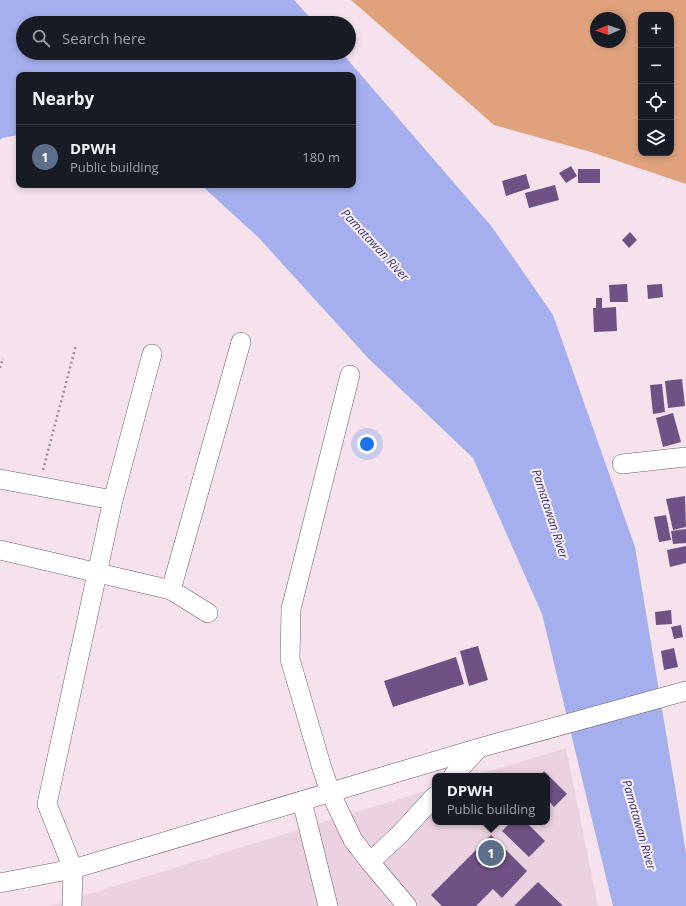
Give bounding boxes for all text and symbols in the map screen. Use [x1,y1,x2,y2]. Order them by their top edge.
north arrow [590,12,626,48]
map controls [638,12,674,156]
button: + [638,12,674,48]
search box [16,16,356,60]
icon: search [30,27,52,49]
text: Search here [62,28,146,48]
button: − [638,48,674,84]
button: locate [638,84,674,120]
text: Nearby [32,87,94,110]
button: layers [638,120,674,156]
text: DPWH [70,138,117,158]
text: 1 [41,148,49,166]
text: 180 m [302,148,340,166]
text: Public building [70,158,159,176]
water label: Pamatawan River [337,205,414,285]
your location [357,434,377,454]
water label: Pamatawan River [528,467,573,562]
popup [432,773,550,825]
water label: Pamatawan River [618,778,661,873]
text: DPWH [447,780,493,800]
text: Public building [447,800,535,818]
pin: 1 [478,838,504,868]

